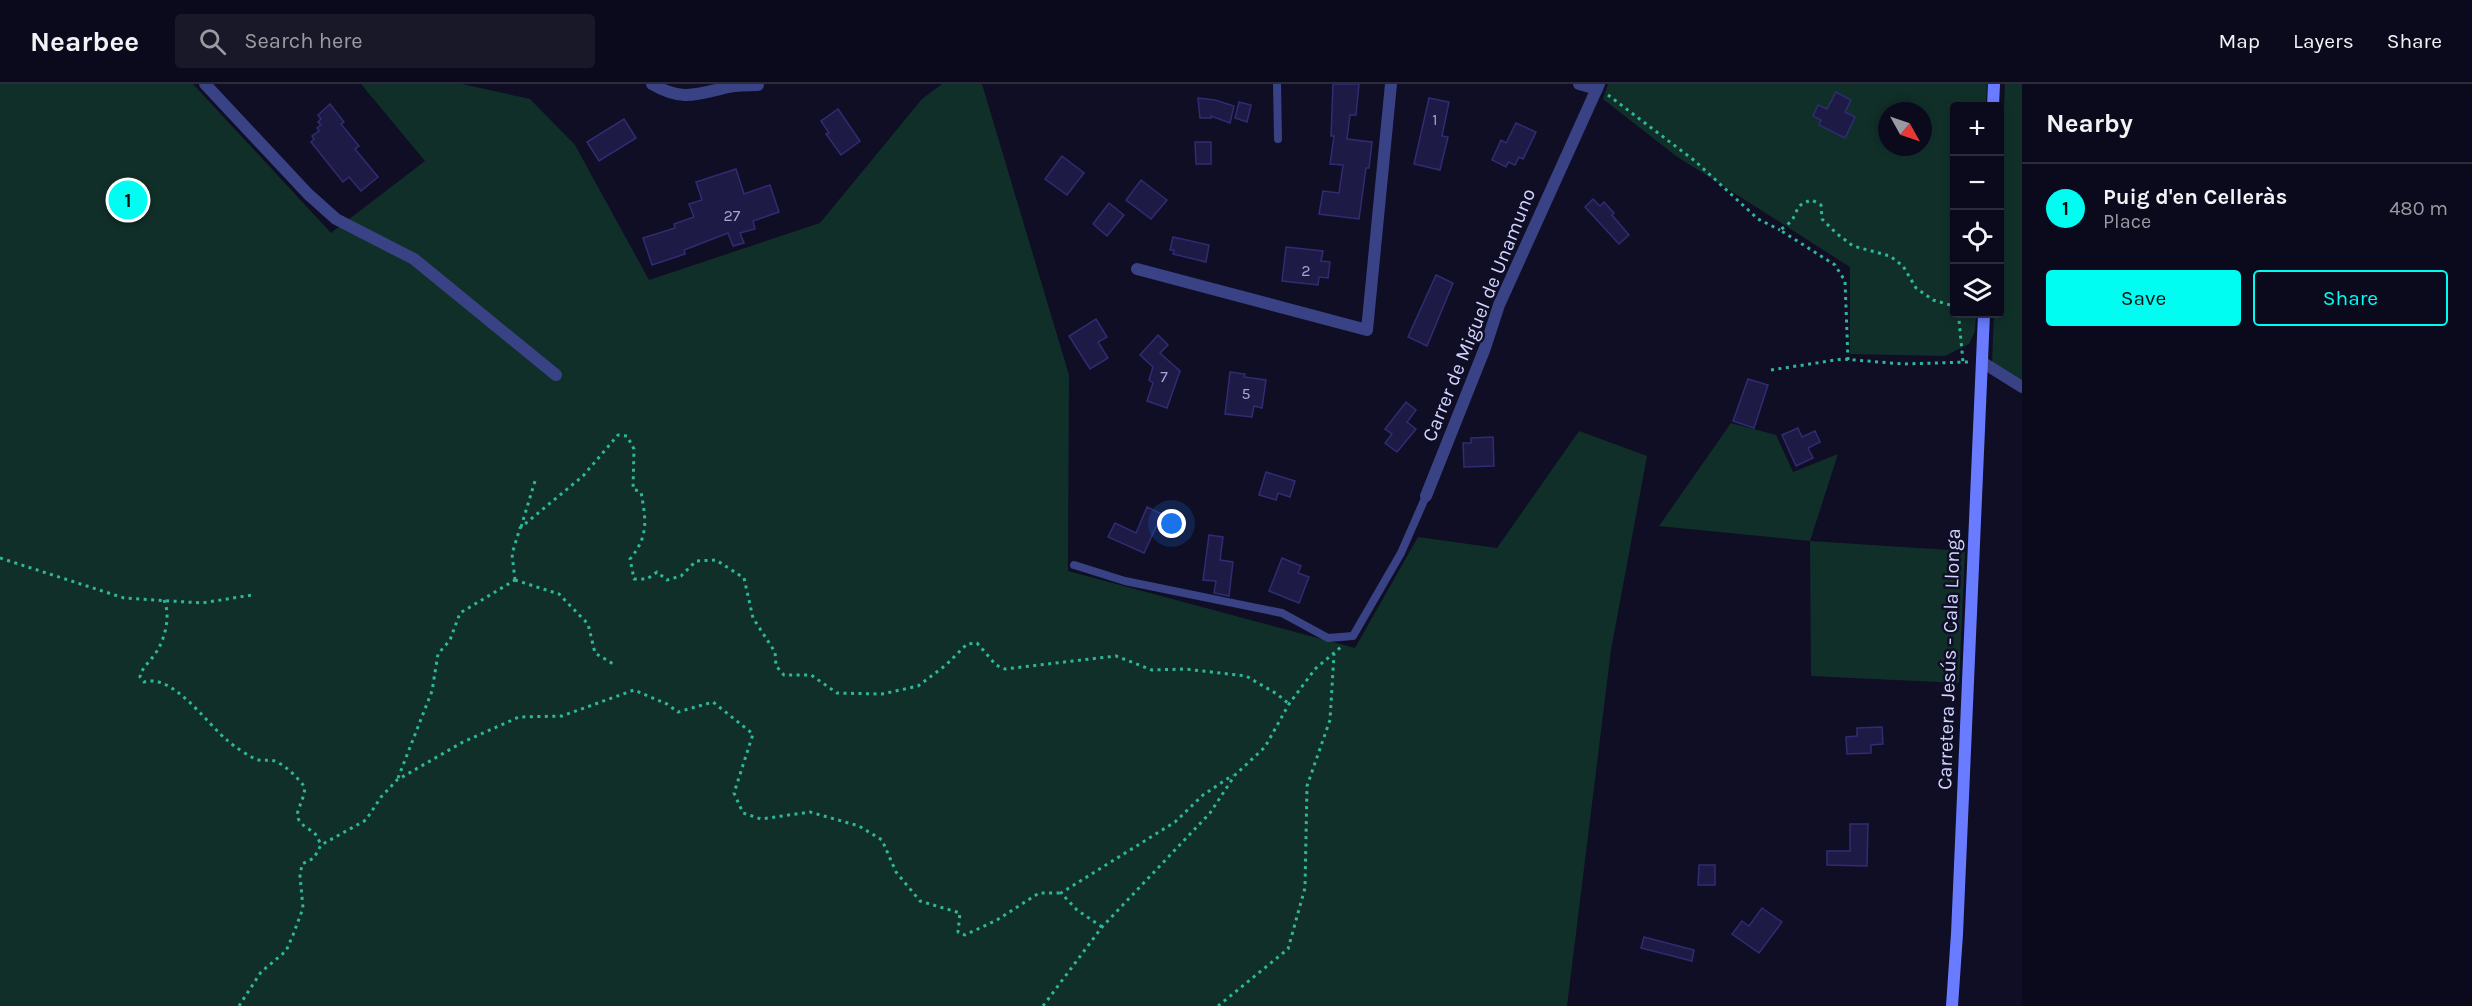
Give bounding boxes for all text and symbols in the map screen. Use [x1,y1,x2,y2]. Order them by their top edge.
search box [175,14,595,68]
text: Nearbee [30,25,139,58]
icon: search [196,25,229,58]
text: Search here [244,28,363,54]
text: Map [2218,29,2260,53]
text: Layers [2293,29,2354,53]
text: Share [2387,29,2442,53]
north arrow [1878,102,1932,156]
map controls [1950,102,2004,318]
button: + [1950,102,2004,156]
text: Nearby [2046,108,2133,139]
house number: 1 [1432,110,1438,129]
button: − [1950,156,2004,210]
pin: 1 [108,178,148,222]
text: Puig d'en Celleràs [2103,184,2287,210]
street label: Carrer de Miguel de Unamuno [1418,185,1540,445]
text: 1 [2062,197,2069,220]
text: 480 m [2389,197,2448,220]
house number: 27 [724,206,741,225]
button: locate [1950,210,2004,264]
text: Place [2103,210,2151,233]
house number: 2 [1301,261,1311,280]
button: layers [1950,264,2004,318]
button: Save [2046,270,2241,326]
button: Share [2253,270,2448,326]
house number: 7 [1160,367,1168,386]
house number: 5 [1241,384,1251,403]
your location [1157,509,1186,538]
street label: Carretera Jesús - Cala Llonga [1933,528,1965,790]

